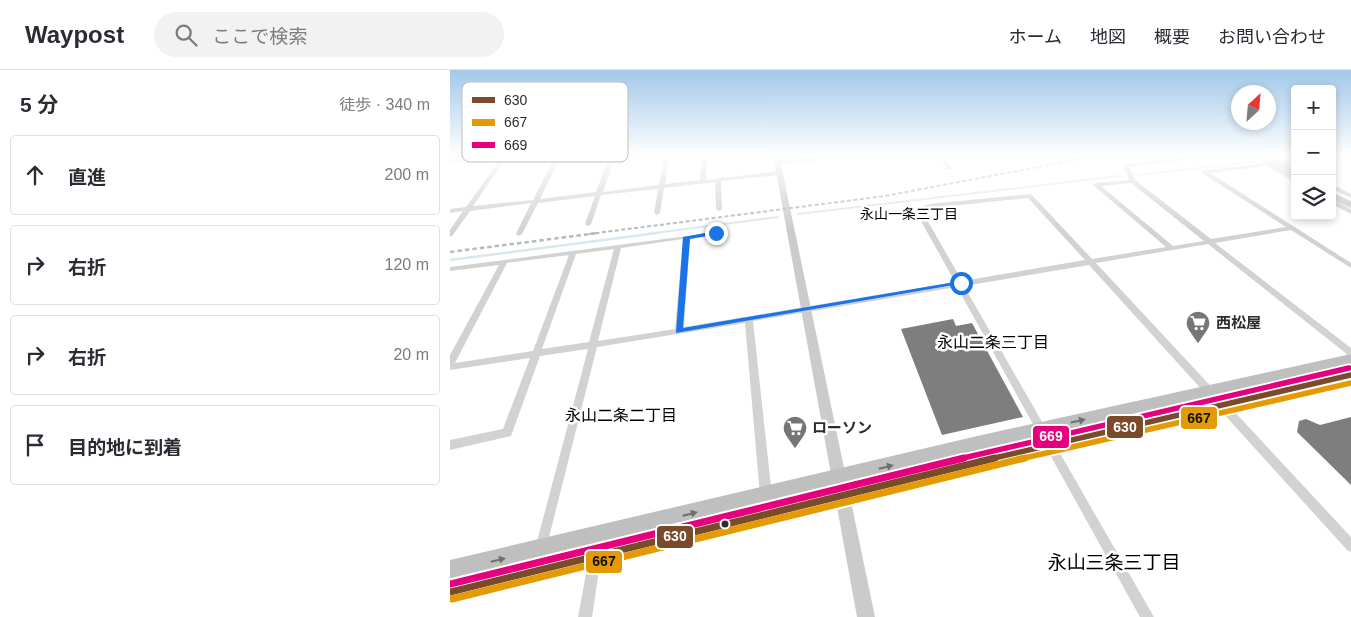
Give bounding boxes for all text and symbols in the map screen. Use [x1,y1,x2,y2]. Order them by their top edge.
search box [154,12,504,57]
text: Waypost [25,21,124,48]
icon: search [172,21,200,49]
text: ここで検索 [212,26,307,47]
text: ホーム [1009,27,1062,47]
text: 地図 [1090,27,1126,47]
text: 概要 [1154,27,1190,47]
text: お問い合わせ [1218,27,1326,47]
legend [462,82,628,162]
north arrow [1231,85,1276,130]
map controls [1291,85,1336,220]
button: + [1291,85,1336,130]
text: 630 [504,92,528,108]
text: 5 分 [20,93,59,116]
text: 徒歩 · 340 m [339,96,430,113]
text: 667 [504,114,528,130]
button: − [1291,130,1336,175]
text: 669 [504,137,528,153]
icon: ahead [21,161,49,189]
text: 200 m [385,166,429,183]
text: 直進 [68,167,106,188]
button: layers [1291,175,1336,220]
district label: 永山一条三丁目 [860,206,958,222]
route end [705,222,728,245]
icon: right [21,251,49,279]
text: 120 m [385,256,429,273]
text: 右折 [68,257,106,278]
route start [950,272,973,295]
supermarket icon: 西松屋 [1185,310,1211,344]
place label: 西松屋 [1216,314,1261,331]
district label: 永山二条三丁目 [937,334,1049,351]
icon: right [21,341,49,369]
text: 20 m [393,346,429,363]
text: 右折 [68,347,106,368]
line badge: 667 [1180,406,1218,430]
district label: 永山二条二丁目 [565,407,677,424]
text: 667 [1187,410,1211,426]
supermarket icon: ローソン [782,415,808,449]
line badge: 630 [1106,415,1144,439]
one-way arrow [1071,417,1087,425]
place label: ローソン [812,419,872,436]
text: 630 [1113,419,1137,435]
line badge: 669 [1032,425,1070,449]
text: 669 [1039,428,1063,444]
icon: arrive [21,431,49,459]
text: 目的地に到着 [68,437,182,458]
one-way arrow [879,463,894,471]
one-way arrow [682,510,697,518]
unlabelled marker [720,519,730,529]
line badge: 630 [656,525,694,549]
text: 630 [663,528,687,544]
line badge: 667 [585,550,623,574]
district label: 永山三条三丁目 [1047,552,1181,573]
text: 667 [592,553,616,569]
one-way arrow [490,556,505,564]

